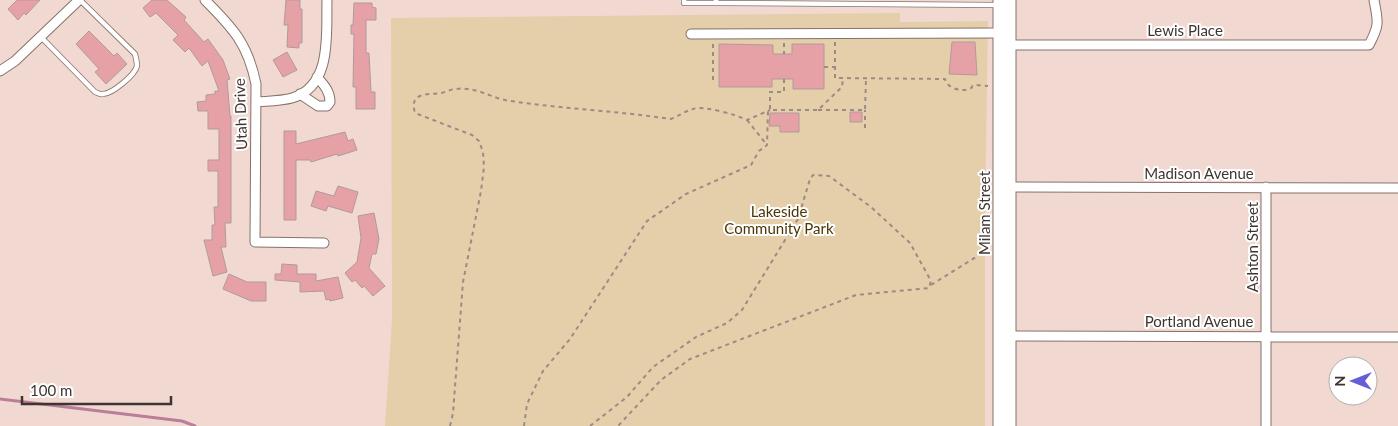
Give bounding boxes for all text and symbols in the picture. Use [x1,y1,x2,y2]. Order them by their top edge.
street label: Lewis Place [1147,21,1223,39]
street label: Utah Drive [230,78,250,150]
street label: Madison Avenue [1144,164,1254,182]
street label: Milam Street [975,170,993,255]
street label: Ashton Street [1243,201,1261,292]
park label: Lakeside Community Park [724,202,834,237]
street label: Portland Avenue [1145,312,1253,330]
north arrow [1328,356,1378,406]
scale bar [22,374,171,406]
text: N [1331,376,1348,386]
text: 100 m [30,381,72,399]

